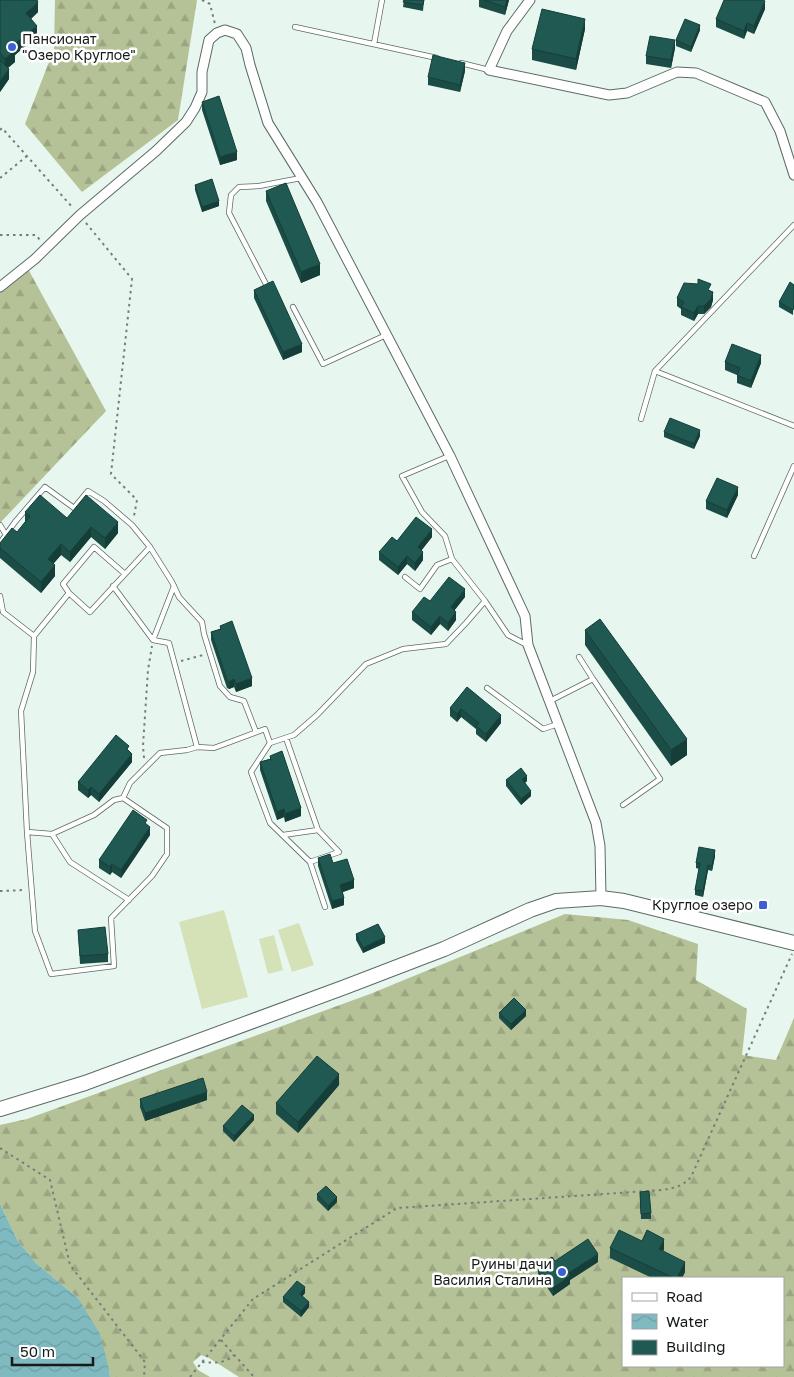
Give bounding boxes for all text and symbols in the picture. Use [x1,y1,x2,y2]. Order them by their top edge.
place label: Пансионат "Озеро Круглое" [22,30,136,63]
marker: Пансионат "Озеро Круглое" [6,41,18,53]
place label: Круглое озеро [652,896,753,913]
marker: Круглое озеро [757,899,769,911]
place label: Руины дачи Василия Сталина [433,1255,552,1288]
marker: Руины дачи Василия Сталина [556,1266,568,1278]
legend [622,1277,784,1367]
text: Road [666,1287,703,1305]
text: Water [666,1312,709,1330]
scale bar [12,1334,94,1366]
text: Building [666,1337,726,1355]
text: 50 m [20,1342,55,1360]

